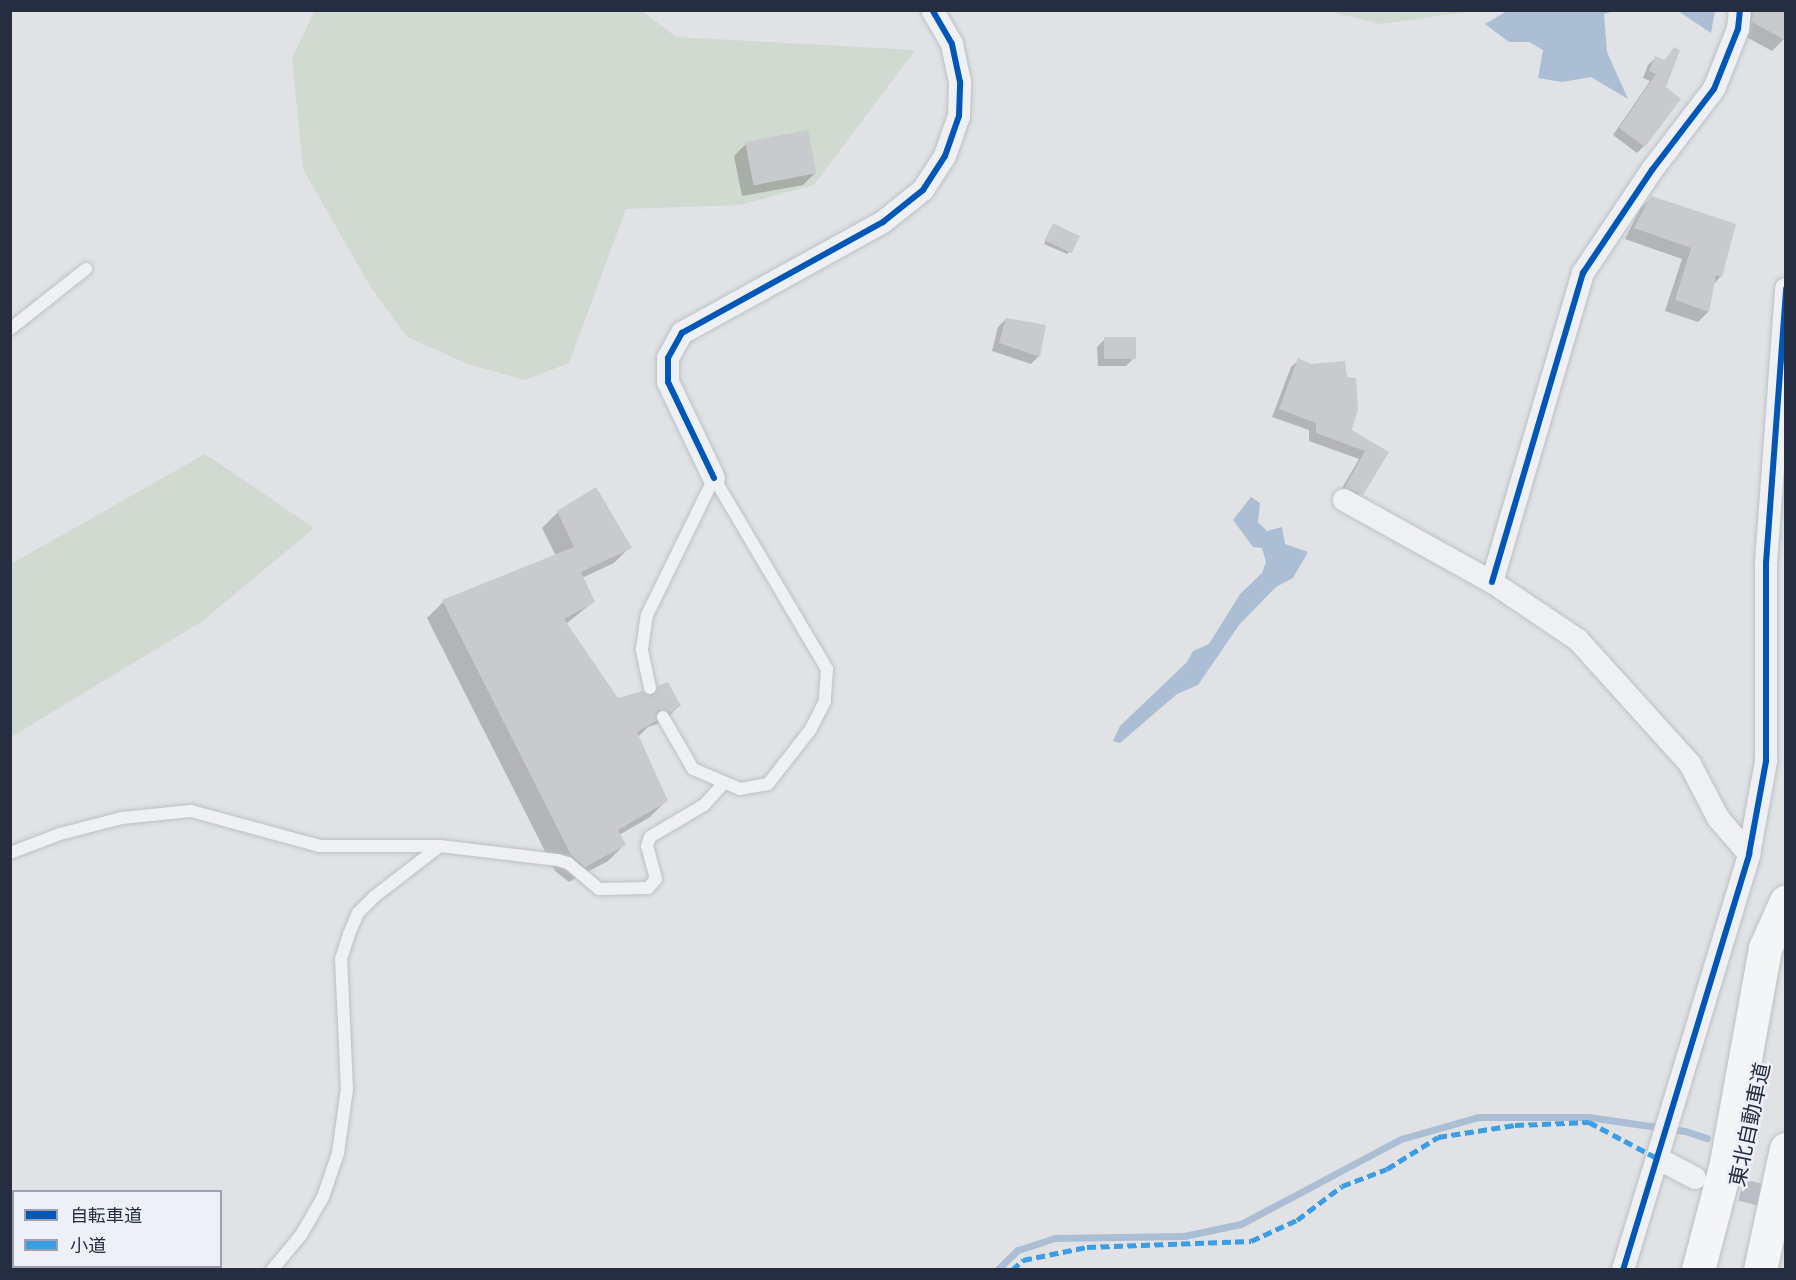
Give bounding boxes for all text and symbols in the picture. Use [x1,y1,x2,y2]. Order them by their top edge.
street label: 東北自動車道 [1727,1061,1777,1189]
legend [12,1190,222,1268]
text: 自転車道 [70,1206,142,1229]
text: 小道 [70,1236,106,1259]

